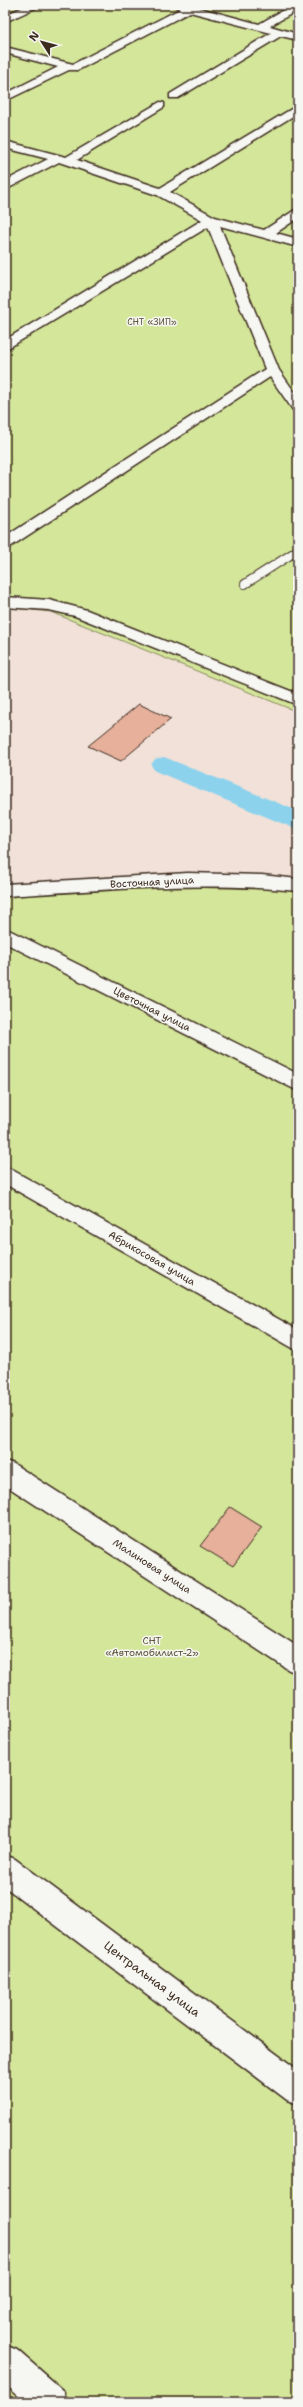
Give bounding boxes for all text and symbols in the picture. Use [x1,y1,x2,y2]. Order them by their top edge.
north arrow [22,22,62,62]
text: N [26,28,43,44]
park label: СНТ «ЗИП» [127,316,177,328]
street label: Восточная улица [110,873,195,891]
street label: Цветочная улица [111,984,194,1034]
street label: Абрикосовая улица [106,1228,198,1289]
street label: Малиновая улица [110,1536,194,1597]
park label: СНТ «Автомобилист-2» [105,1634,199,1659]
street label: Центральная улица [101,1937,204,2021]

